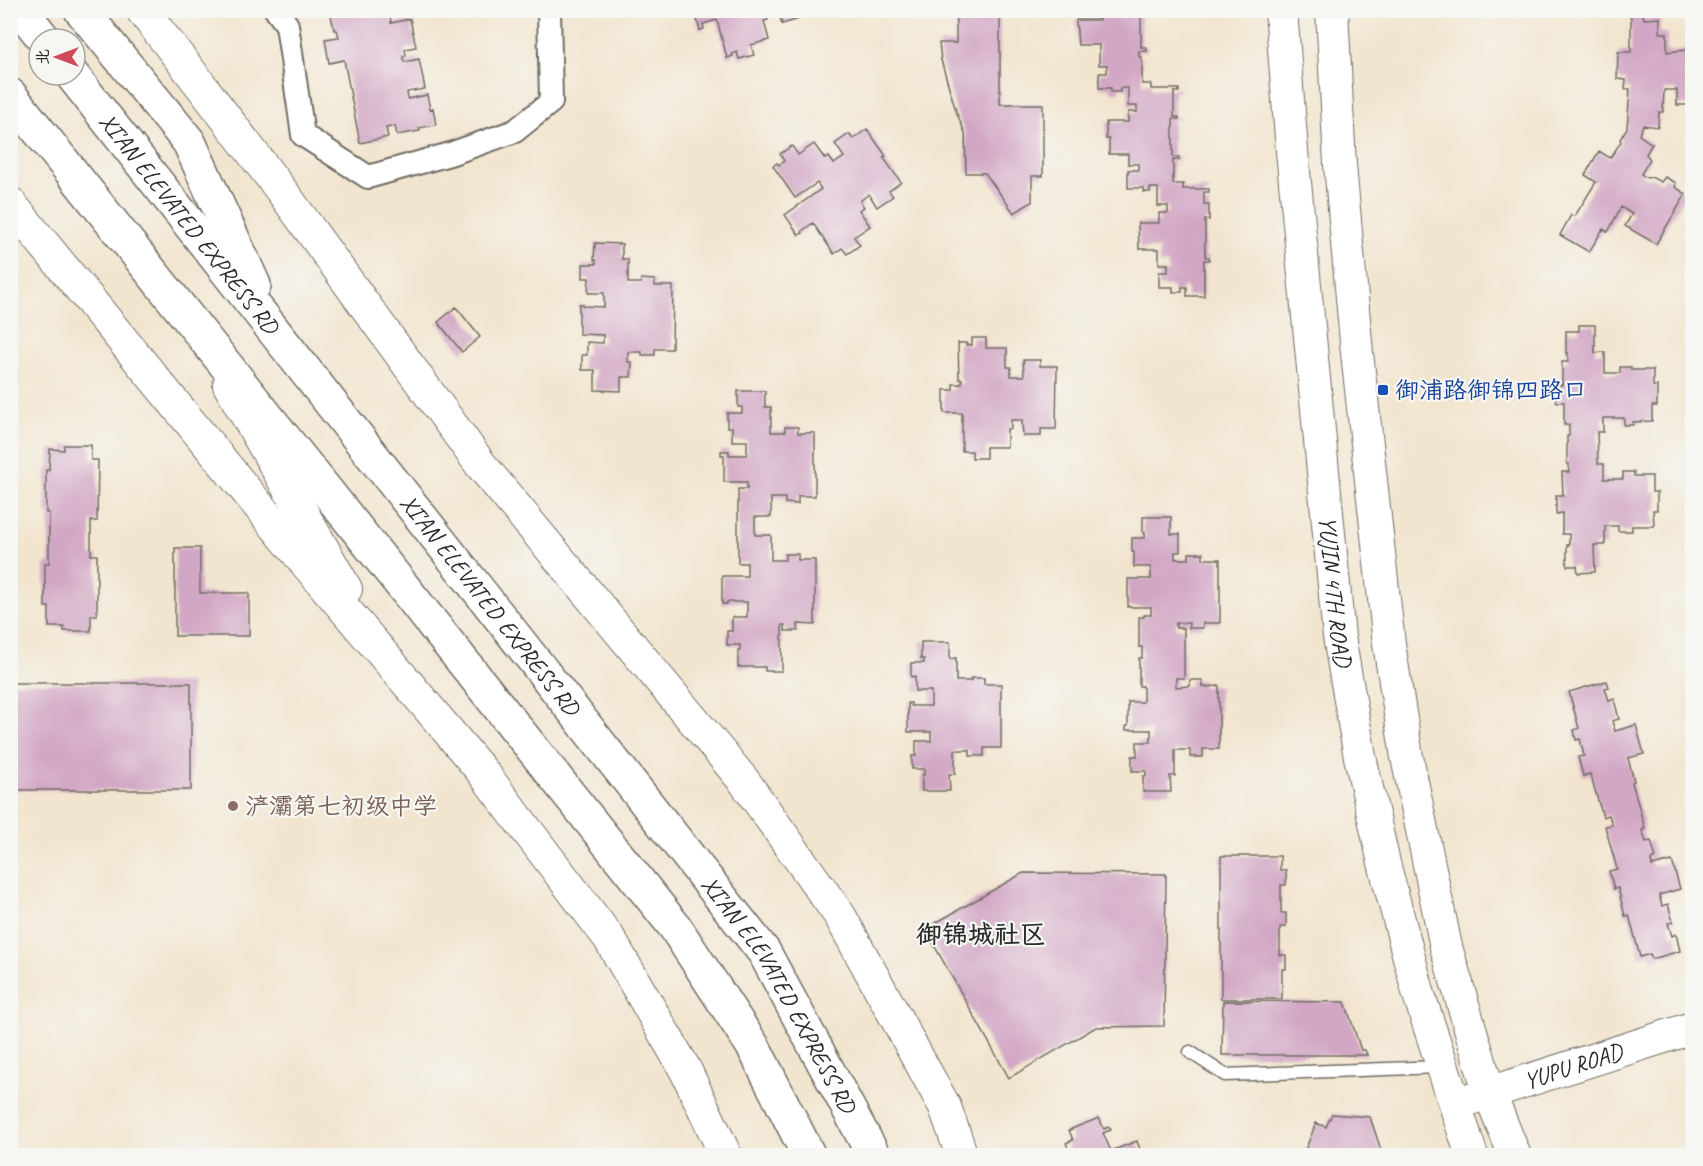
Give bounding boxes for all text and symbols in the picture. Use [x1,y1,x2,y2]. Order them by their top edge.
north arrow [27,27,87,87]
text: 北 [33,49,53,65]
street label: XI'AN ELEVATED EXPRESS RD [93,107,287,341]
place label: 御浦路御锦四路口 [1395,375,1587,405]
marker: 御浦路御锦四路口 [1376,383,1390,397]
street label: XI'AN ELEVATED EXPRESS RD [394,489,588,723]
street label: YUJIN 4TH ROAD [1312,515,1359,671]
place label: 浐灞第七初级中学 [245,791,437,821]
marker: 浐灞第七初级中学 [226,799,240,813]
street label: XI'AN ELEVATED EXPRESS RD [695,870,864,1120]
district label: 御锦城社区 [916,918,1046,951]
street label: YUPU ROAD [1520,1036,1628,1096]

